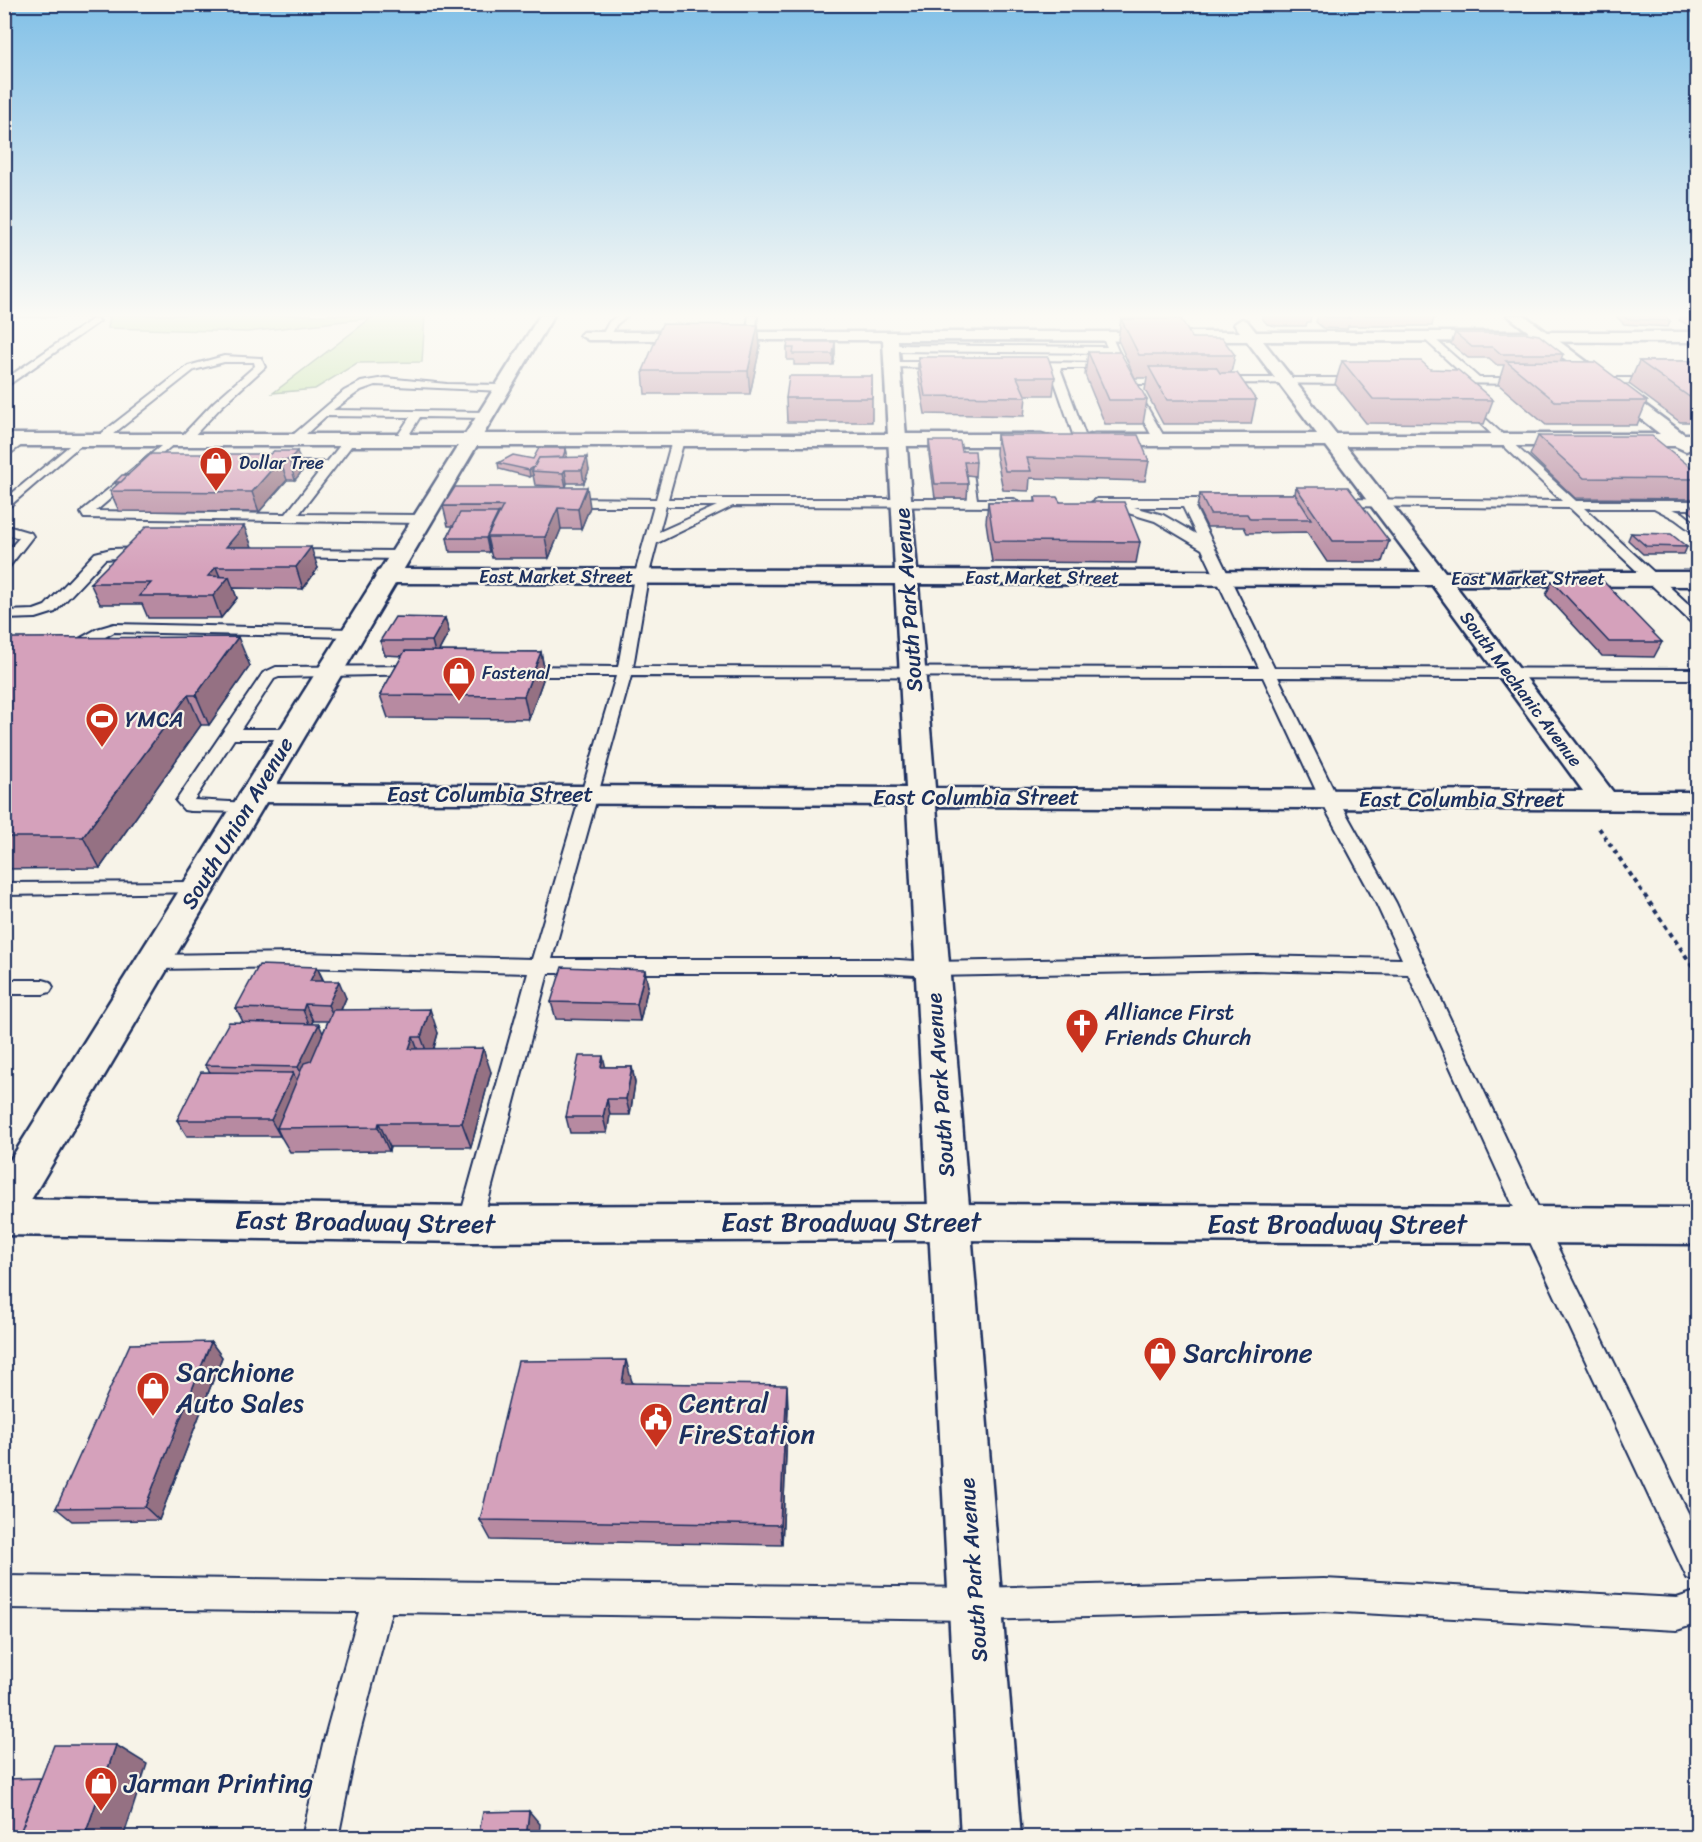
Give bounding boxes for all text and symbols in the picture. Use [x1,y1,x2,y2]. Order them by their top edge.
shop icon: Dollar Tree [198,445,234,492]
place label: Dollar Tree [239,447,324,479]
street label: South Park Avenue [882,506,934,693]
street label: East Market Street [479,561,633,593]
street label: East Market Street [965,562,1119,594]
street label: East Market Street [1451,563,1605,595]
street label: South Mechanic Avenue [1451,604,1591,774]
shop icon: Fastenal [441,655,477,702]
place label: Fastenal [482,657,551,689]
place label: YMCA [125,700,184,739]
sports icon: YMCA [84,701,120,748]
street label: South Union Avenue [170,729,304,917]
street label: East Columbia Street [387,775,594,814]
street label: East Columbia Street [873,778,1080,817]
street label: East Columbia Street [1359,780,1566,819]
street label: South Park Avenue [914,991,966,1178]
place label: Alliance First Friends Church [1104,993,1251,1057]
church icon: Alliance First Friends Church [1064,1007,1100,1054]
street label: East Broadway Street [235,1196,497,1248]
street label: East Broadway Street [721,1198,982,1246]
street label: East Broadway Street [1207,1200,1468,1248]
place label: Sarchirone [1183,1329,1313,1377]
shop icon: Sarchirone [1142,1335,1178,1382]
place label: Sarchione Auto Sales [175,1348,304,1427]
shop icon: Sarchione Auto Sales [135,1370,171,1417]
place label: Central FireStation [679,1379,815,1458]
public building icon: Central FireStation [638,1401,674,1448]
street label: South Park Avenue [947,1476,999,1663]
place label: Jarman Printing [123,1759,313,1807]
shop icon: Jarman Printing [83,1765,119,1812]

